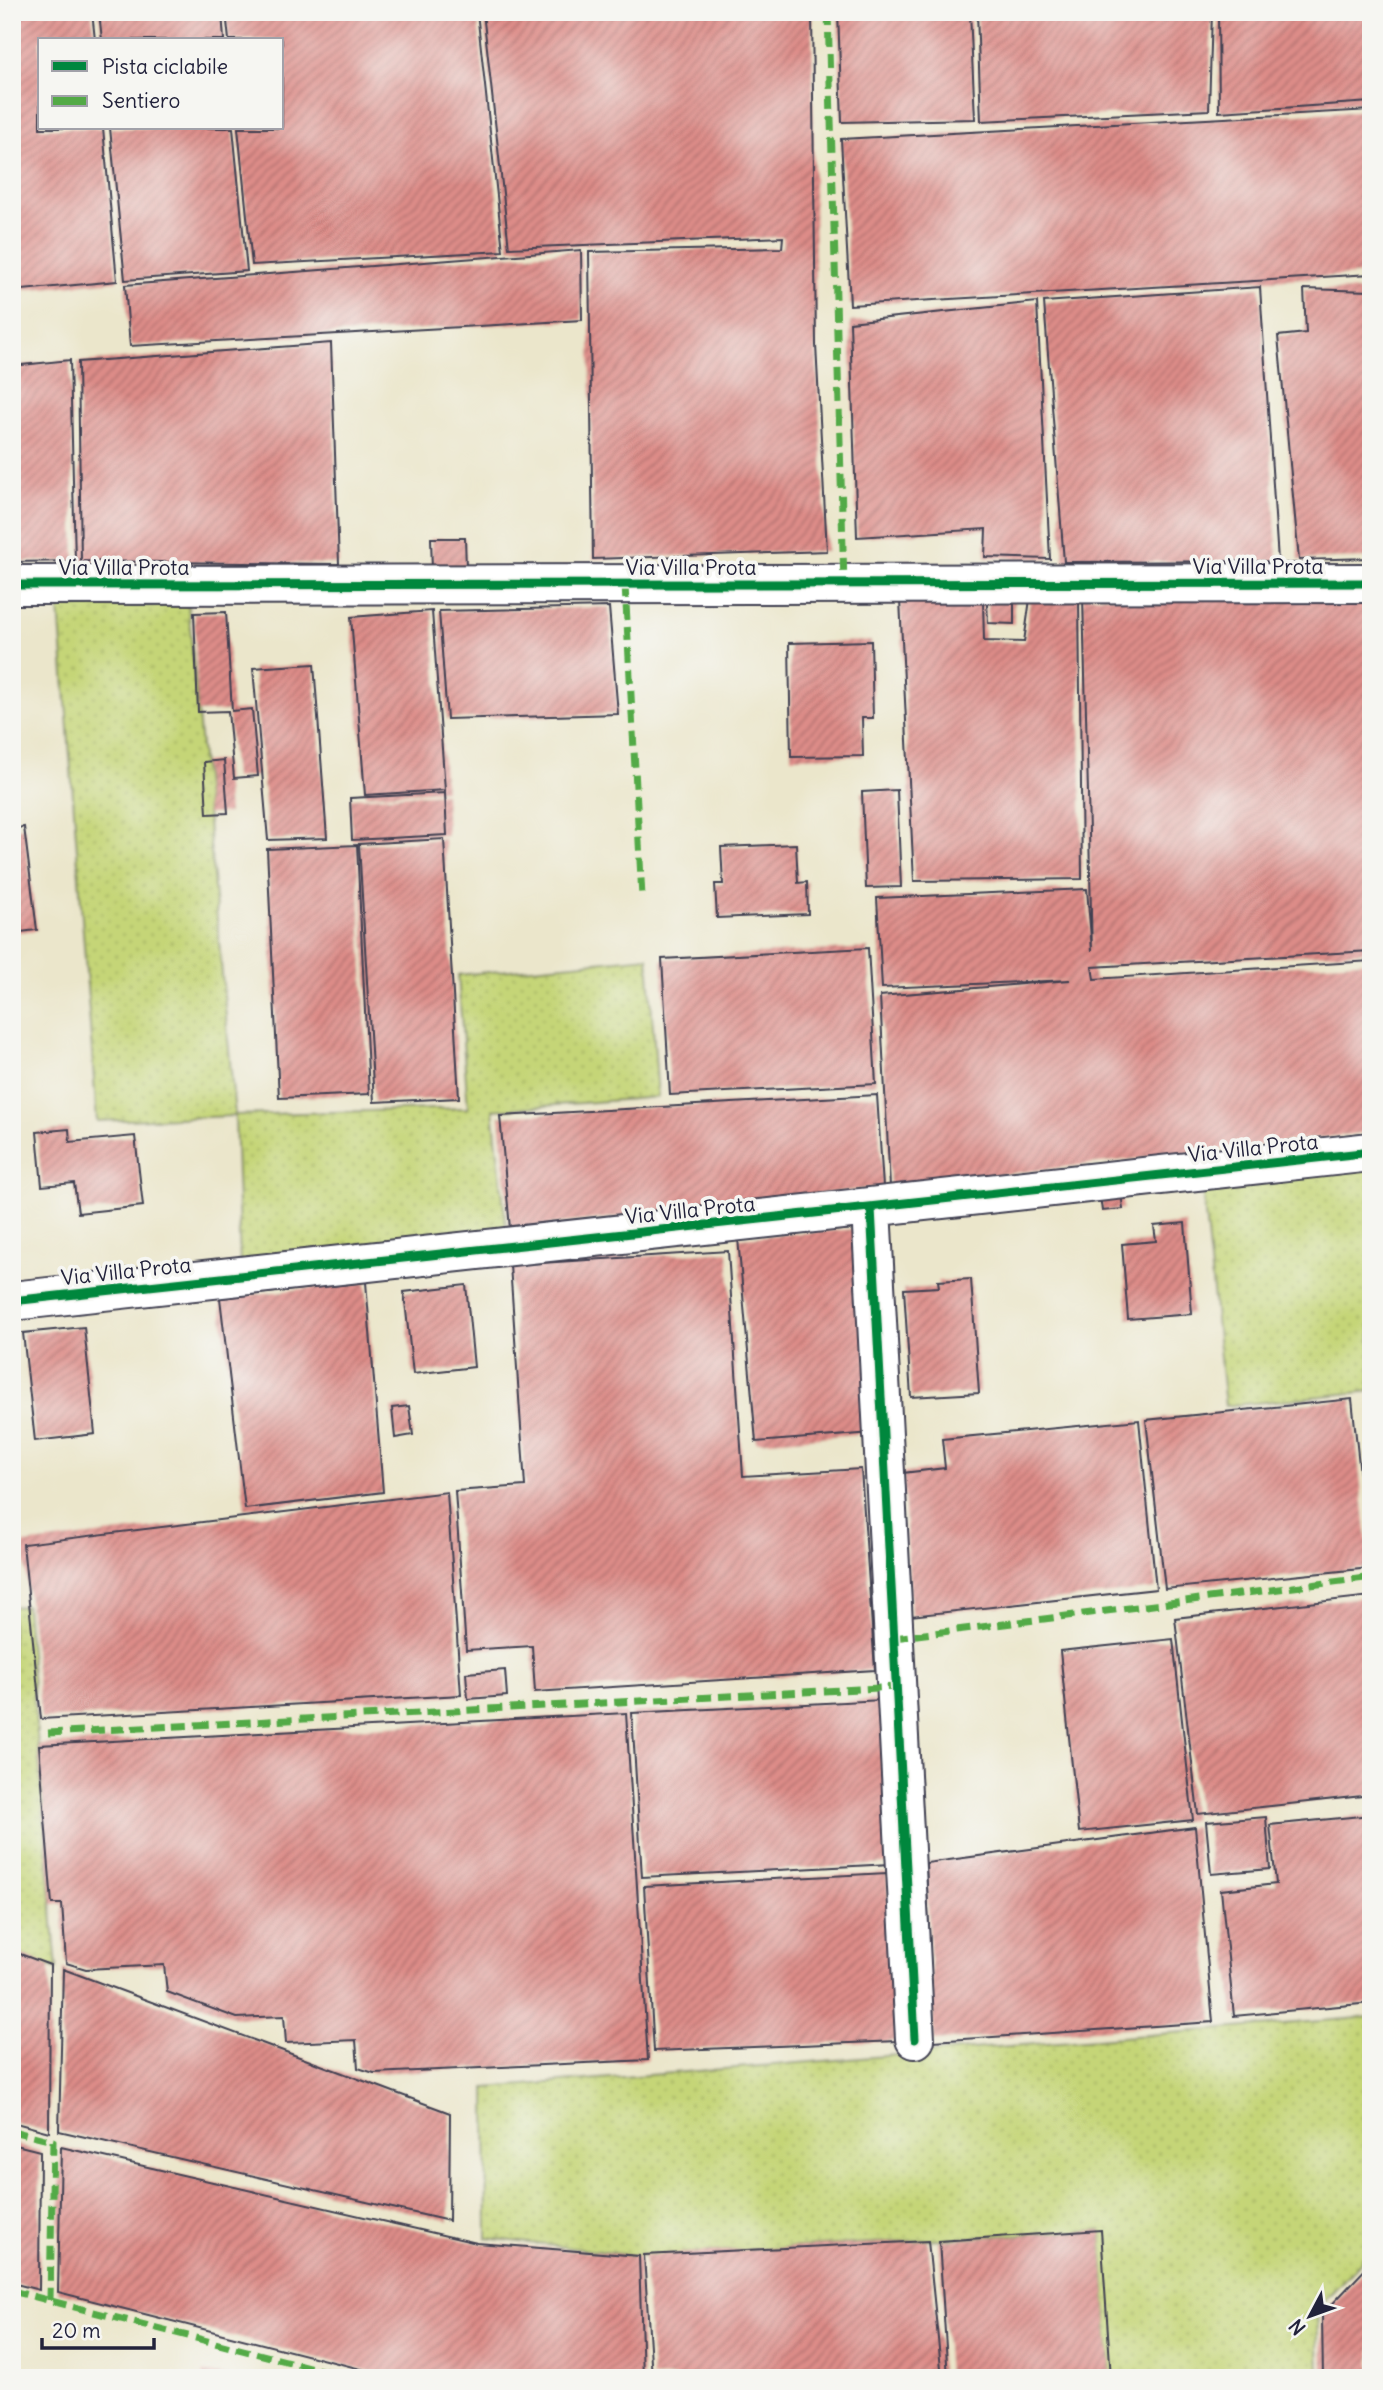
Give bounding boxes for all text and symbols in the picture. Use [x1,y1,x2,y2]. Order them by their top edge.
legend [38,38,284,130]
text: Pista ciclabile [102,53,228,80]
text: Sentiero [102,87,180,114]
street label: Via Villa Prota [1193,553,1323,580]
street label: Via Villa Prota [59,554,189,581]
street label: Via Villa Prota [626,554,756,581]
street label: Via Villa Prota [1187,1128,1319,1168]
street label: Via Villa Prota [624,1190,756,1230]
street label: Via Villa Prota [60,1251,192,1291]
north arrow [1274,2282,1344,2352]
scale bar [42,2306,154,2350]
text: N [1284,2314,1311,2340]
text: 20 m [52,2317,101,2344]

